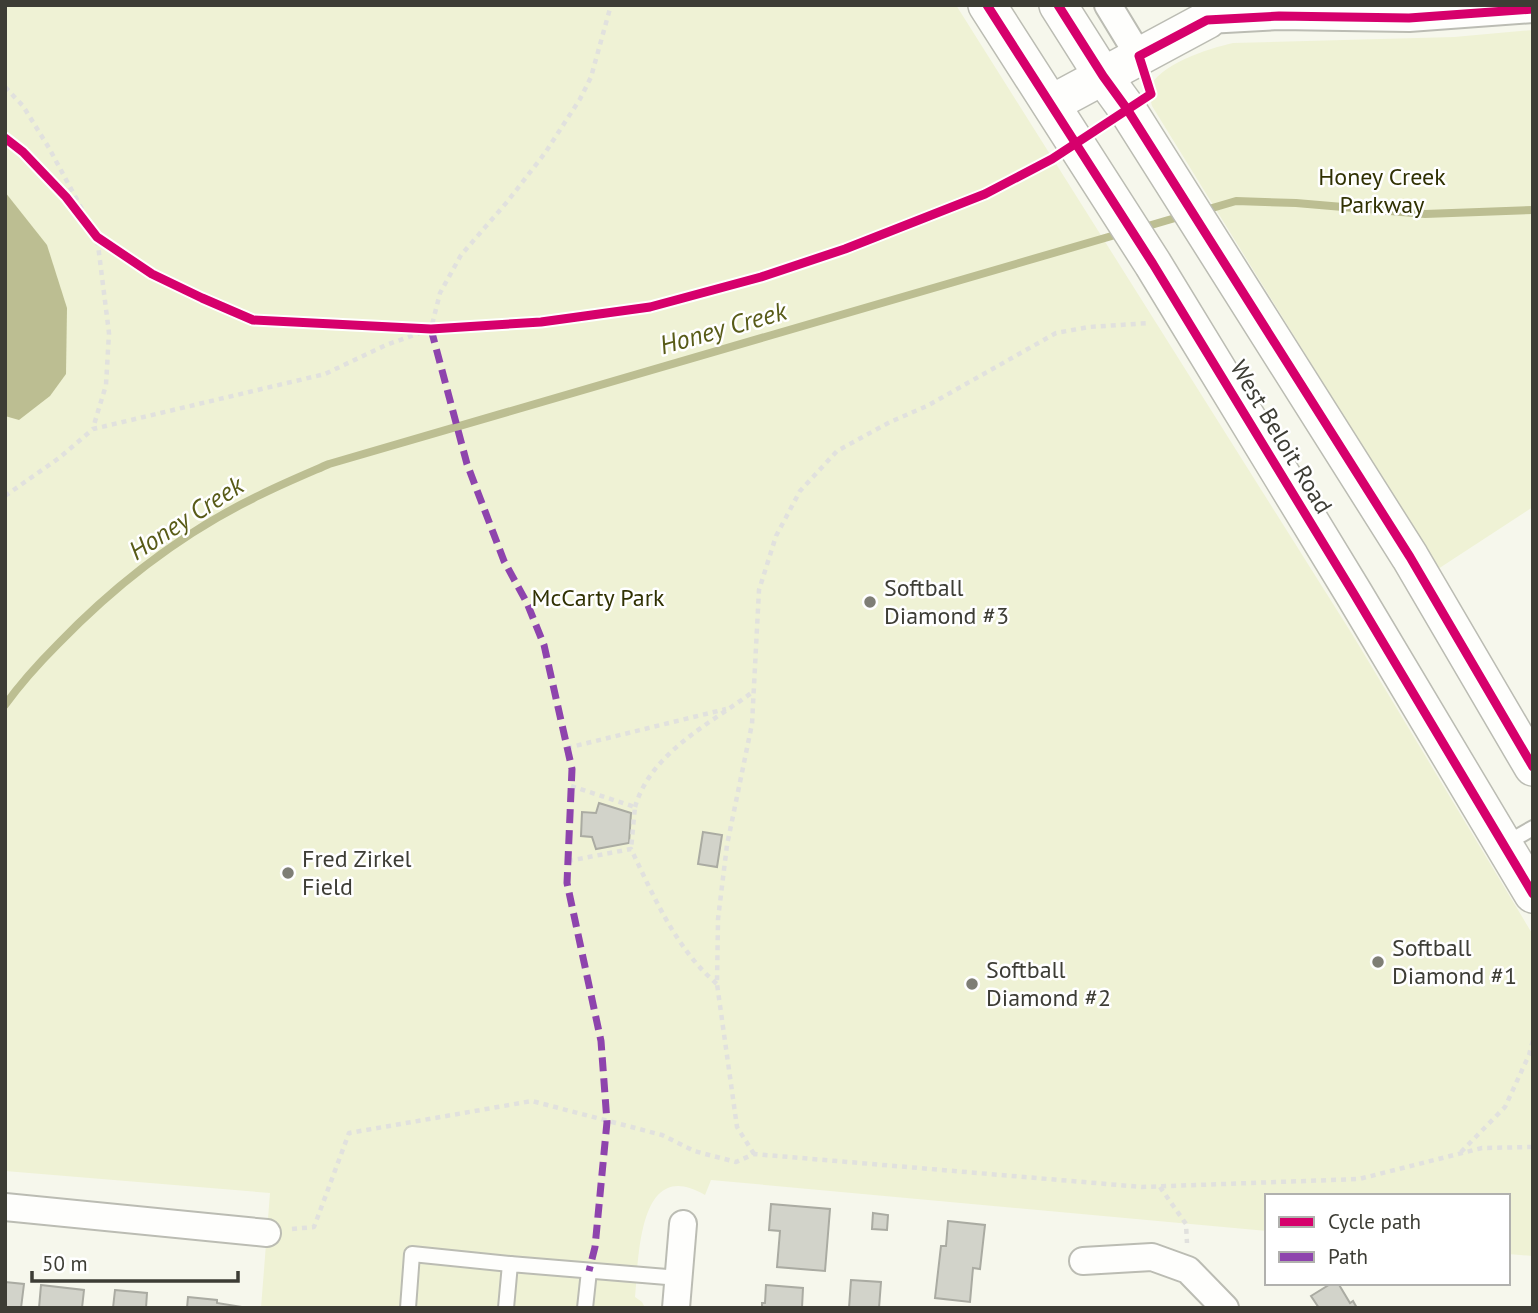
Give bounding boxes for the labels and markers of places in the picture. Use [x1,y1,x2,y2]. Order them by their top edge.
place label: Softball Diamond #3 [884,572,1009,631]
marker: Softball Diamond #3 [862,594,878,610]
place label: Fred Zirkel Field [302,843,412,902]
marker: Fred Zirkel Field [280,865,296,881]
place label: Softball Diamond #1 [1392,932,1517,991]
place label: Softball Diamond #2 [986,954,1111,1013]
marker: Softball Diamond #1 [1370,954,1386,970]
marker: Softball Diamond #2 [964,976,980,992]

